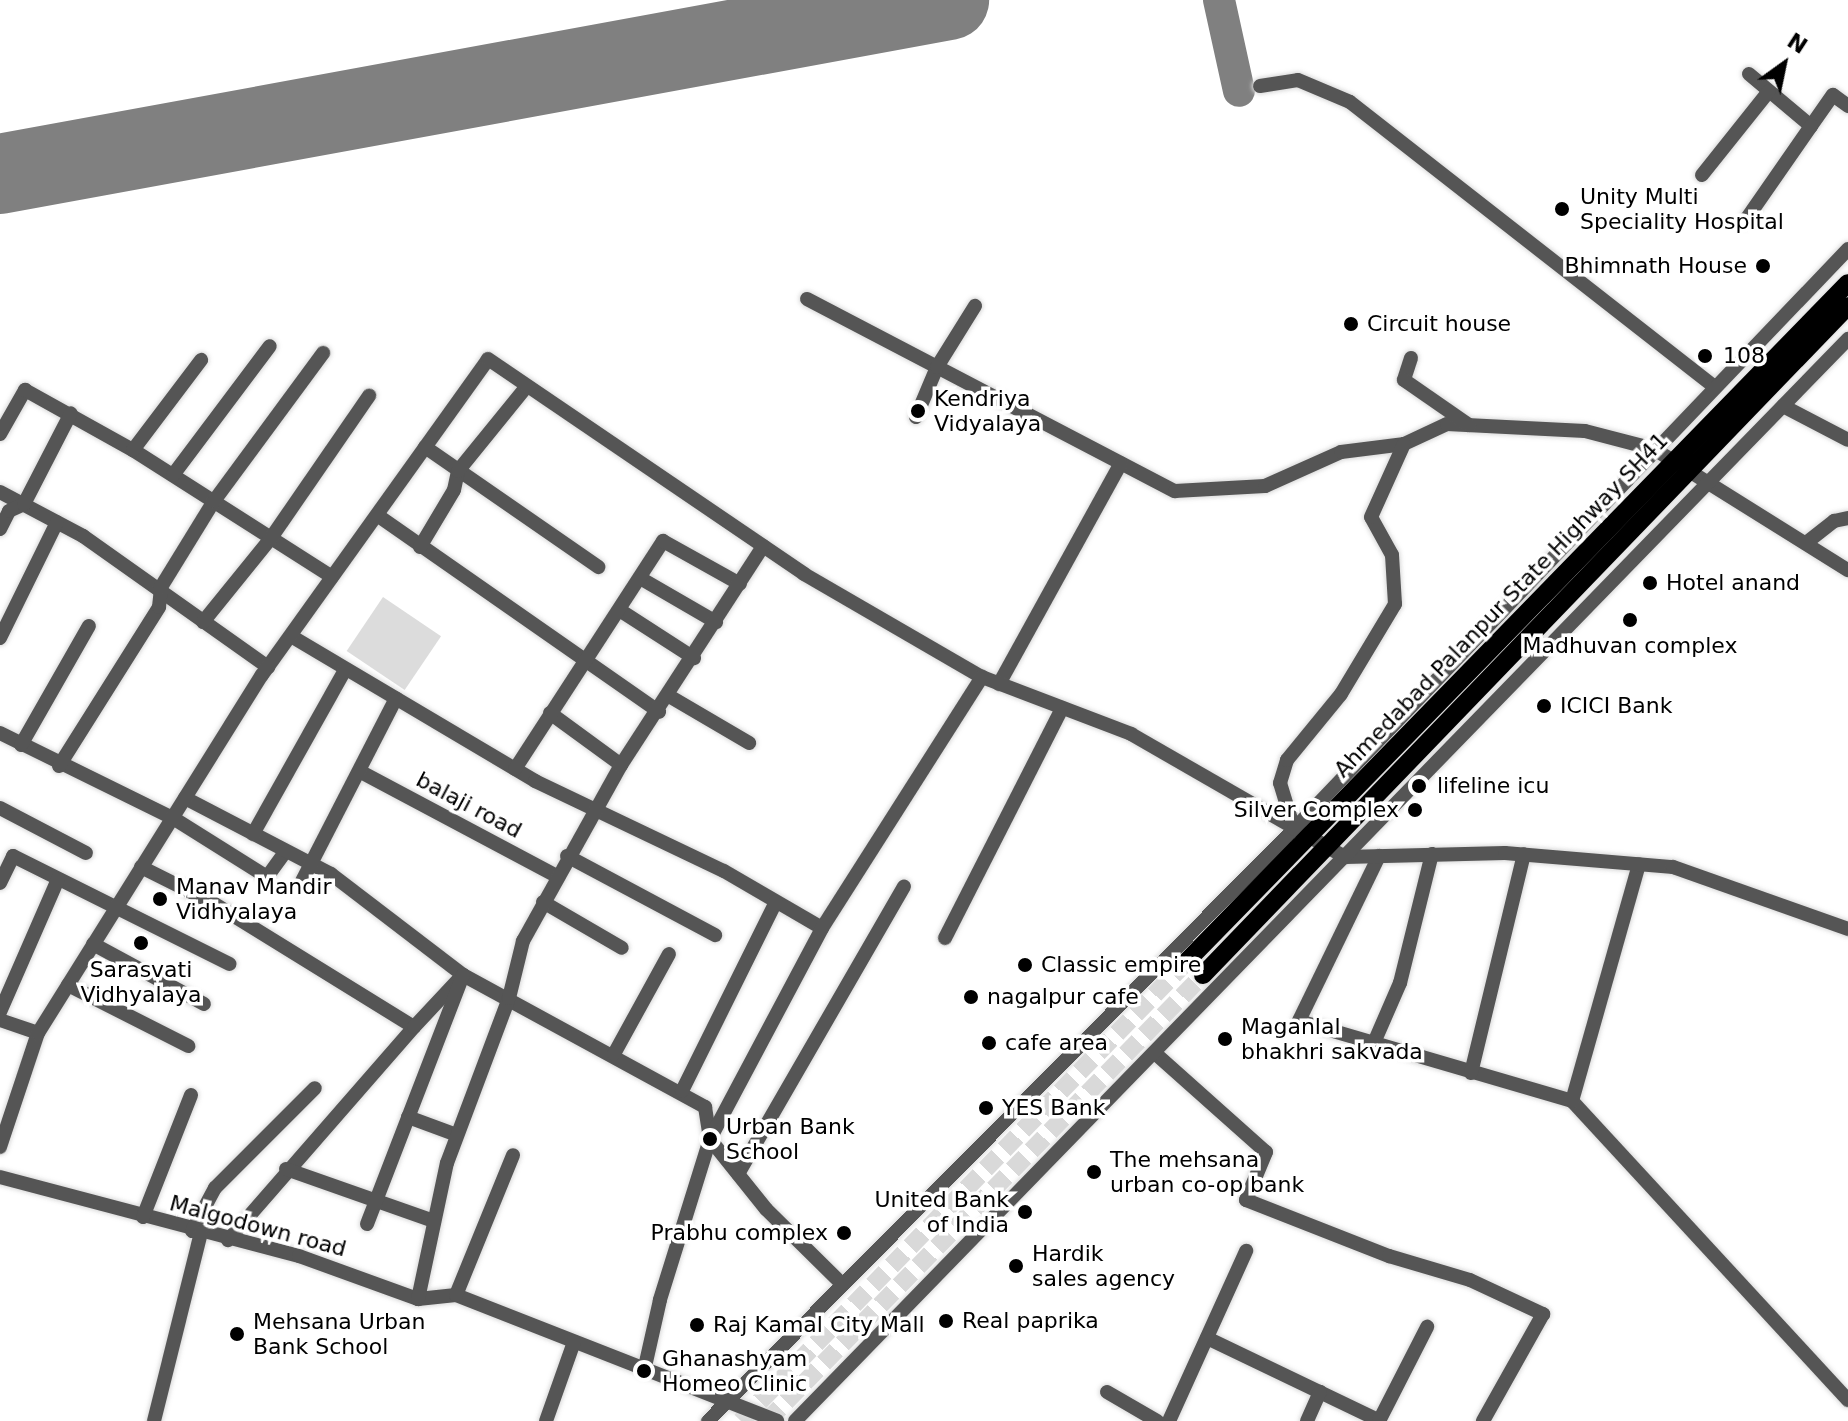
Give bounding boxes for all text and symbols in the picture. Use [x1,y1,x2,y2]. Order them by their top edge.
north arrow [1744,24,1824,104]
text: N [1783,28,1812,59]
place label: Unity Multi Speciality Hospital [1580,183,1784,234]
marker: Unity Multi Speciality Hospital [1551,198,1573,220]
place label: Bhimnath House [1564,253,1747,279]
marker: Bhimnath House [1754,257,1772,275]
place label: Circuit house [1367,311,1511,337]
marker: Circuit house [1342,315,1360,333]
place label: 108 [1723,343,1765,369]
marker: 108 [1694,345,1716,367]
place label: Kendriya Vidyalaya [934,385,1041,436]
marker: Kendriya Vidyalaya [909,402,927,420]
street label: Ahmedabad Palanpur State Highway SH41 [1329,427,1673,783]
place label: Hotel anand [1666,570,1800,596]
marker: Hotel anand [1641,574,1659,592]
marker: Madhuvan complex [1621,611,1639,629]
place label: Madhuvan complex [1523,633,1737,659]
place label: ICICI Bank [1560,693,1672,719]
marker: ICICI Bank [1535,697,1553,715]
street label: balaji road [412,766,526,844]
place label: lifeline icu [1437,773,1549,799]
marker: lifeline icu [1408,775,1430,797]
place label: Silver Complex [1234,797,1399,823]
marker: Silver Complex [1406,801,1424,819]
place label: Manav Mandir Vidhyalaya [176,873,331,924]
marker: Manav Mandir Vidhyalaya [151,890,169,908]
marker: Sarasvati Vidhyalaya [132,934,150,952]
place label: Classic empire [1041,952,1201,978]
place label: Sarasvati Vidhyalaya [80,956,202,1008]
marker: Classic empire [1016,956,1034,974]
place label: nagalpur cafe [987,984,1139,1010]
marker: nagalpur cafe [962,988,980,1006]
place label: Maganlal bhakhri sakvada [1241,1013,1423,1064]
place label: cafe area [1005,1030,1108,1056]
marker: Maganlal bhakhri sakvada [1216,1030,1234,1048]
marker: cafe area [980,1034,998,1052]
place label: YES Bank [1002,1095,1106,1121]
marker: YES Bank [977,1099,995,1117]
place label: Urban Bank School [726,1113,855,1164]
marker: Urban Bank School [701,1130,719,1148]
place label: The mehsana urban co-op bank [1110,1146,1304,1198]
marker: The mehsana urban co-op bank [1085,1163,1103,1181]
place label: United Bank of India [874,1186,1009,1238]
street label: Malgodown road [167,1190,349,1262]
marker: United Bank of India [1016,1203,1034,1221]
place label: Prabhu complex [651,1220,828,1246]
marker: Prabhu complex [835,1224,853,1242]
place label: Hardik sales agency [1032,1240,1175,1292]
marker: Hardik sales agency [1007,1257,1025,1275]
place label: Mehsana Urban Bank School [253,1308,425,1360]
place label: Real paprika [962,1308,1099,1334]
place label: Raj Kamal City Mall [713,1312,925,1338]
marker: Real paprika [937,1312,955,1330]
marker: Raj Kamal City Mall [688,1316,706,1334]
marker: Mehsana Urban Bank School [228,1325,246,1343]
place label: Ghanashyam Homeo Clinic [662,1345,807,1396]
marker: Ghanashyam Homeo Clinic [633,1360,655,1382]

